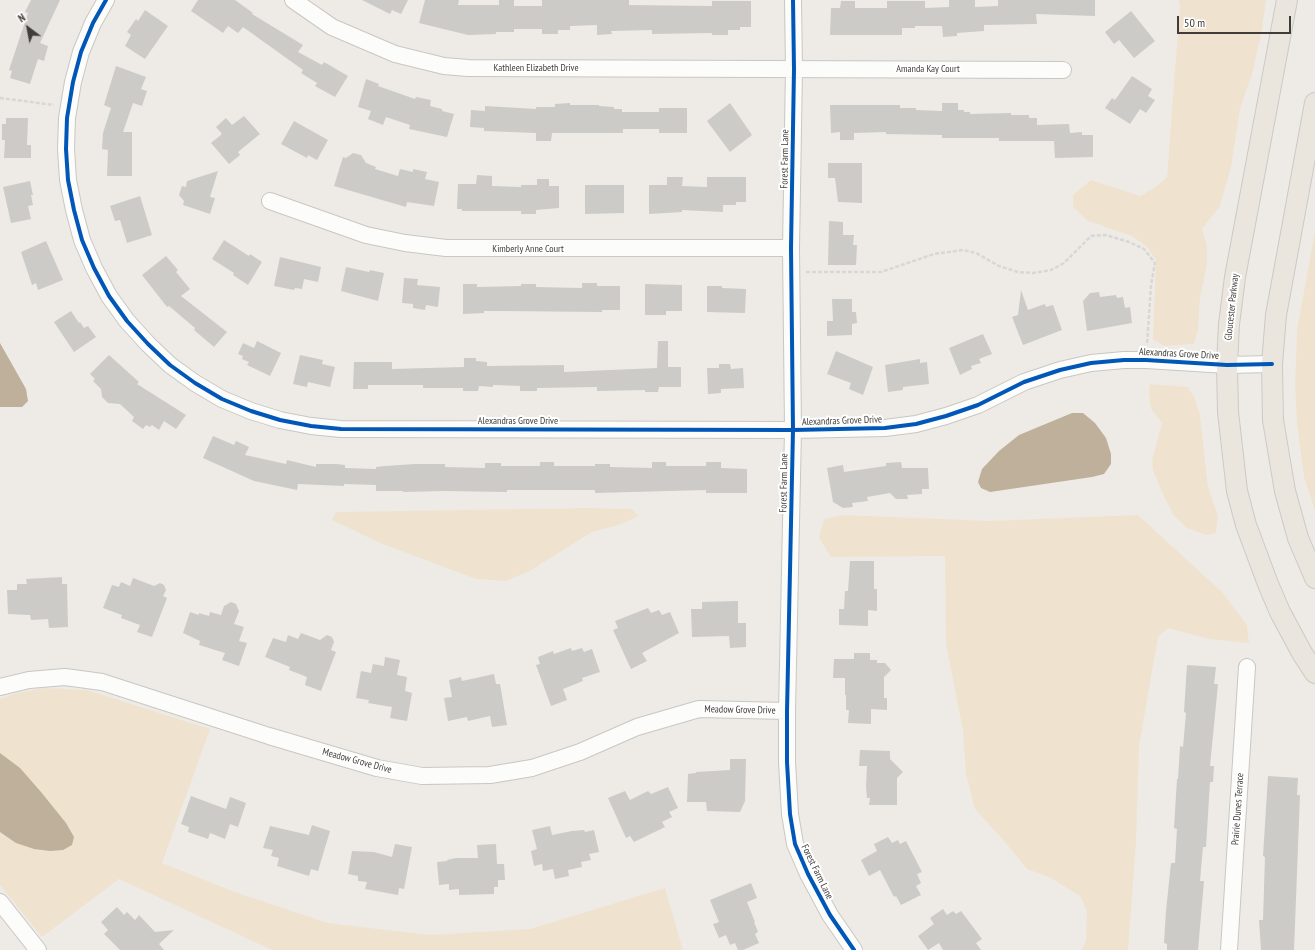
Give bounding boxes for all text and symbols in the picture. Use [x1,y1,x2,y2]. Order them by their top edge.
north arrow [8,8,48,48]
scale bar [1179,8,1293,34]
text: N [15,10,28,25]
text: 50 m [1184,15,1205,30]
street label: Kathleen Elizabeth Drive [493,62,579,74]
street label: Amanda Kay Court [896,63,960,75]
street label: Forest Farm Lane [778,129,792,189]
street label: Kimberly Anne Court [492,243,564,255]
street label: Gloucester Parkway [1223,273,1241,341]
street label: Alexandras Grove Drive [1139,346,1219,362]
street label: Alexandras Grove Drive [802,414,882,428]
street label: Alexandras Grove Drive [478,415,558,427]
street label: Forest Farm Lane [777,453,791,513]
street label: Meadow Grove Drive [704,703,776,717]
street label: Meadow Grove Drive [321,746,393,776]
street label: Prairie Dunes Terrace [1229,772,1247,846]
street label: Forest Farm Lane [799,843,835,901]

